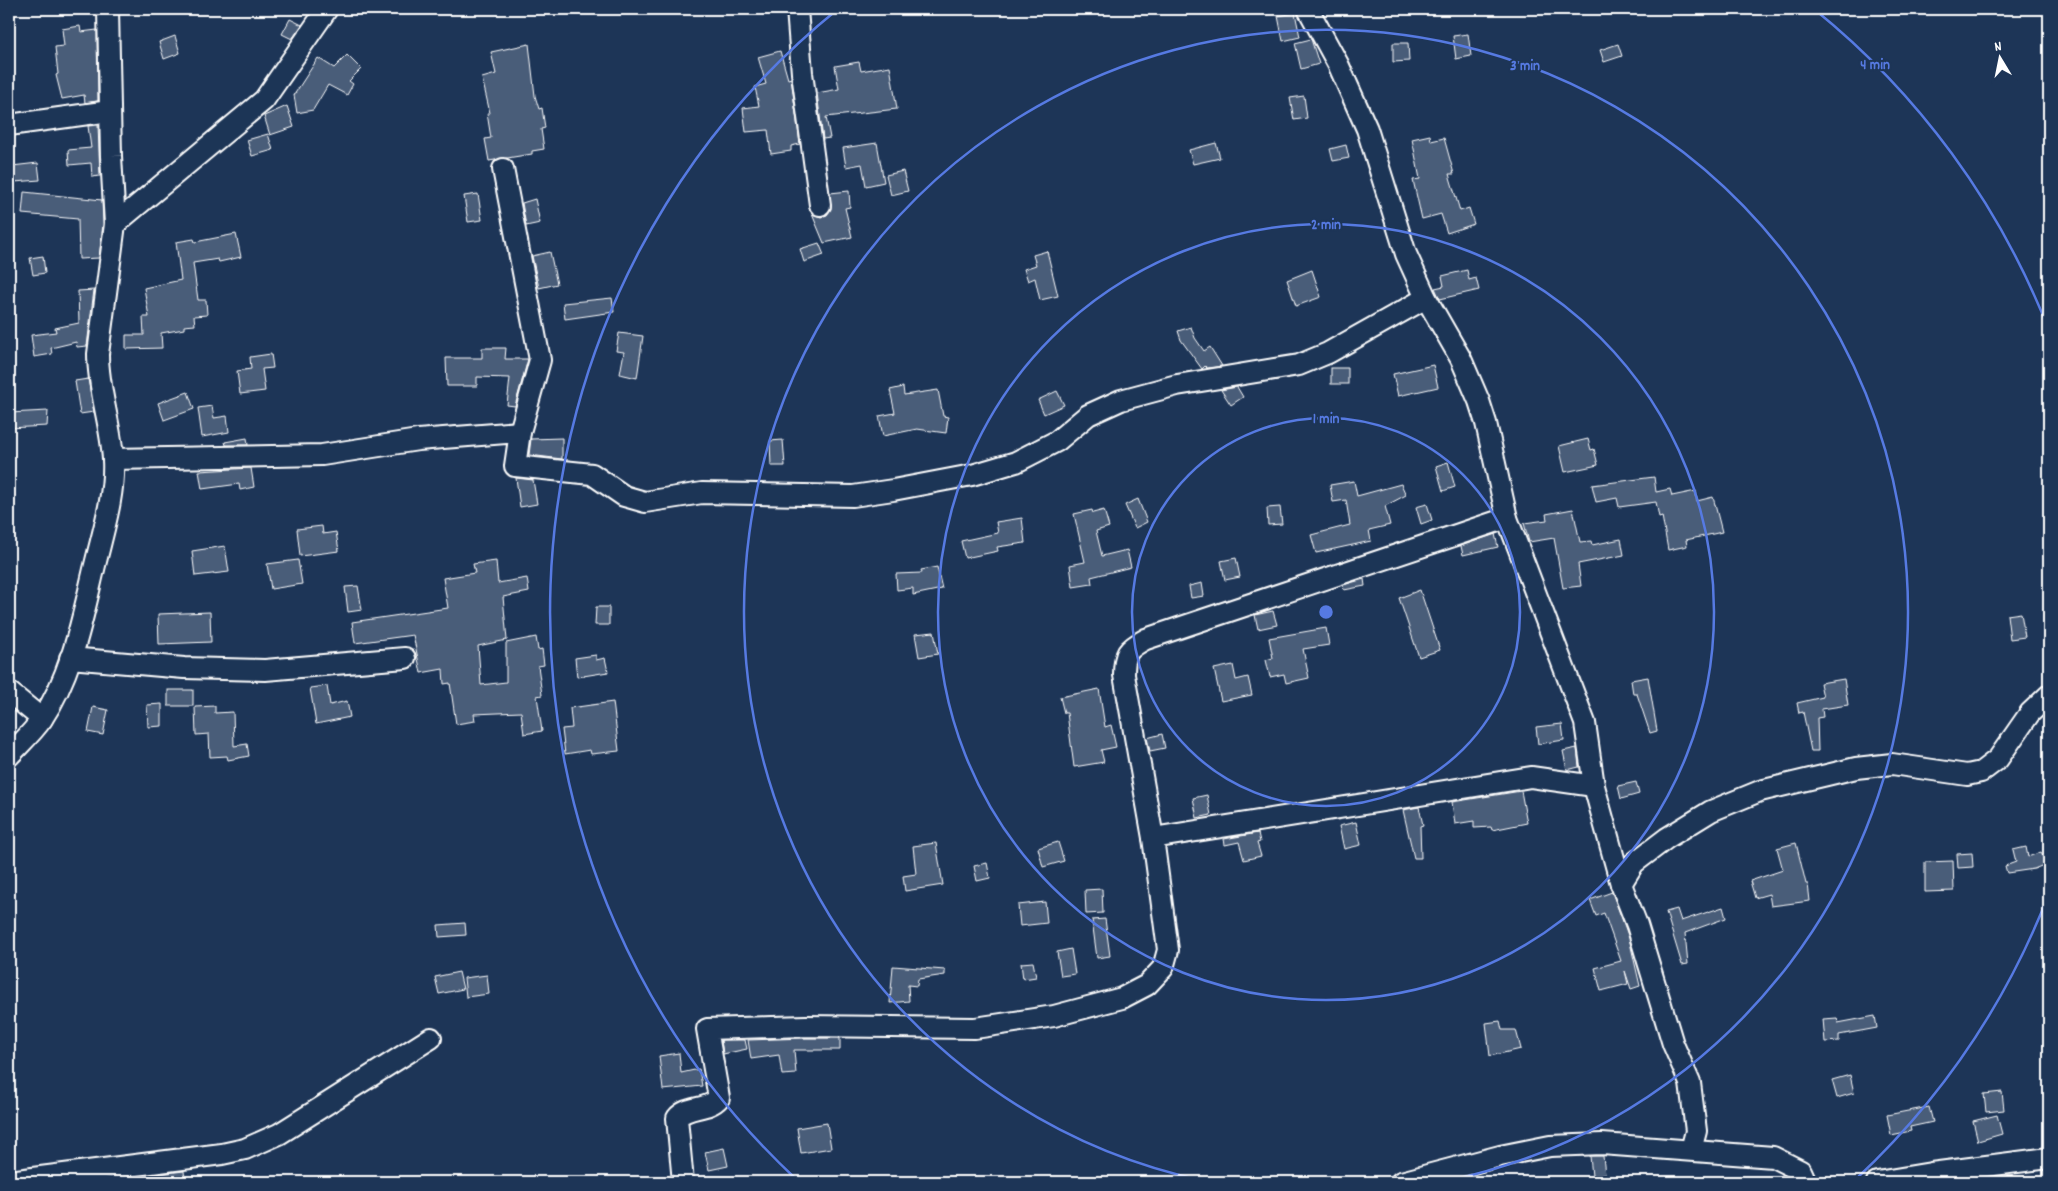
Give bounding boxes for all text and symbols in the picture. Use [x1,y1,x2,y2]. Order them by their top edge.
north arrow [1976,32,2026,82]
text: N [1993,37,2003,58]
text: 4 min [1860,55,1890,77]
text: 3 min [1510,56,1540,78]
text: 2 min [1311,215,1341,237]
text: 1 min [1313,409,1339,431]
centre of rings [1317,603,1335,621]

